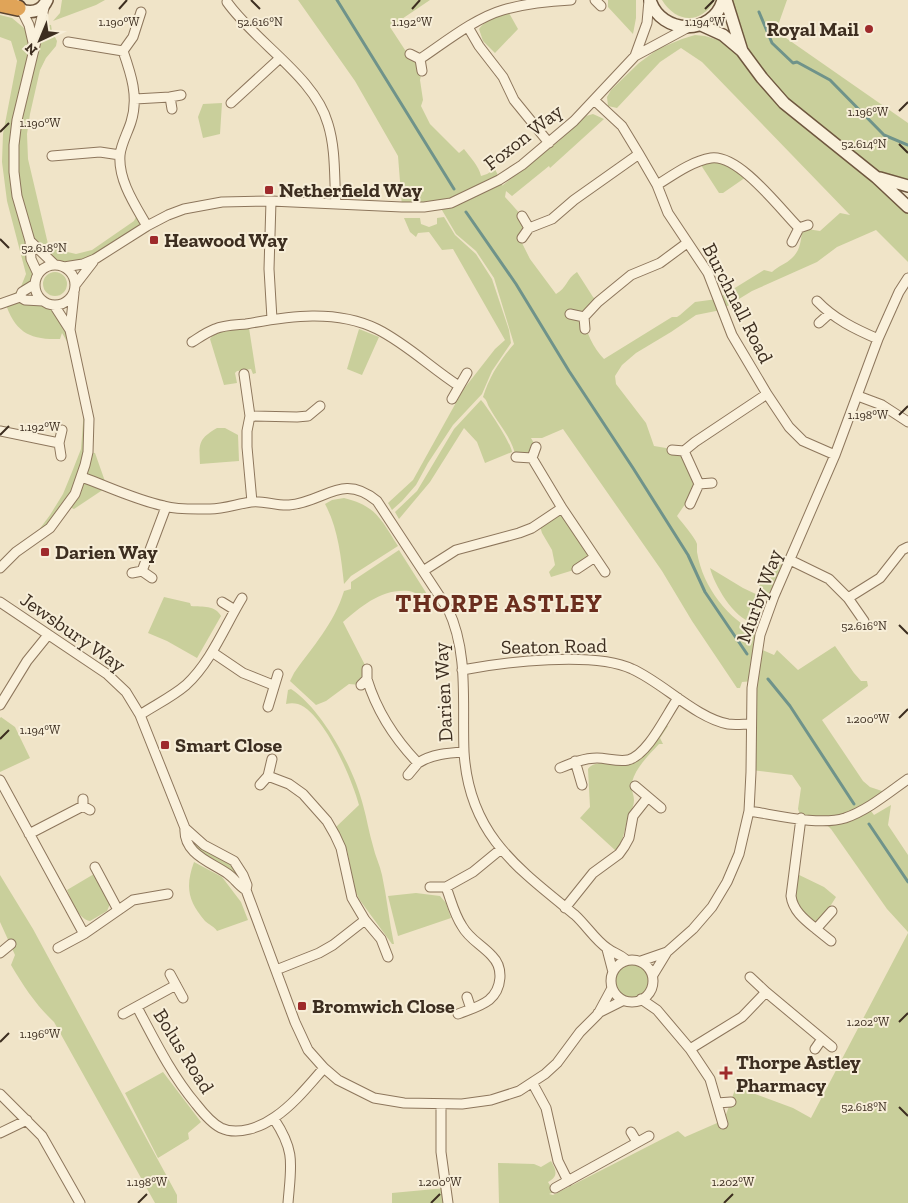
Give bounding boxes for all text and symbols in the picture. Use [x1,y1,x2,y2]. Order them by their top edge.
north arrow [15,15,65,65]
text: 1.190°W [98,15,140,29]
text: 52.616°N [237,15,283,29]
text: 1.192°W [392,15,433,29]
text: 1.194°W [685,15,726,29]
place label: Royal Mail [766,17,859,41]
marker: Royal Mail [863,23,875,35]
text: N [21,39,41,59]
street label: Foxon Way [479,98,568,175]
text: 1.196°W [848,105,889,119]
text: 1.190°W [19,116,61,130]
text: 52.614°N [841,137,887,151]
place label: Netherfield Way [279,178,423,202]
marker: Netherfield Way [263,184,275,196]
place label: Heawood Way [164,228,288,252]
marker: Heawood Way [148,234,160,246]
street label: Burchnall Road [697,239,779,367]
text: 52.618°N [21,241,67,255]
text: 1.198°W [848,408,889,422]
text: 1.192°W [20,420,61,434]
place label: Darien Way [55,540,158,564]
street label: Murby Way [731,545,787,646]
marker: Darien Way [39,546,51,558]
street label: Jewsbury Way [16,587,131,678]
district label: THORPE ASTLEY [395,588,603,618]
text: 52.616°N [841,619,887,633]
street label: Seaton Road [501,633,607,659]
street label: Darien Way [428,641,458,742]
text: 1.200°W [846,712,890,726]
text: 1.194°W [20,723,61,737]
place label: Smart Close [175,733,283,757]
marker: Smart Close [159,739,171,751]
place label: Bromwich Close [312,994,455,1018]
marker: Bromwich Close [296,1000,308,1012]
street label: Bolus Road [149,1004,219,1098]
text: 1.202°W [847,1015,890,1029]
text: 1.196°W [20,1027,61,1041]
place label: Thorpe Astley Pharmacy [736,1050,861,1097]
marker: Thorpe Astley Pharmacy [720,1067,732,1079]
text: 52.618°N [841,1100,887,1114]
text: 1.198°W [127,1175,168,1189]
text: 1.200°W [418,1175,462,1189]
text: 1.202°W [712,1175,755,1189]

